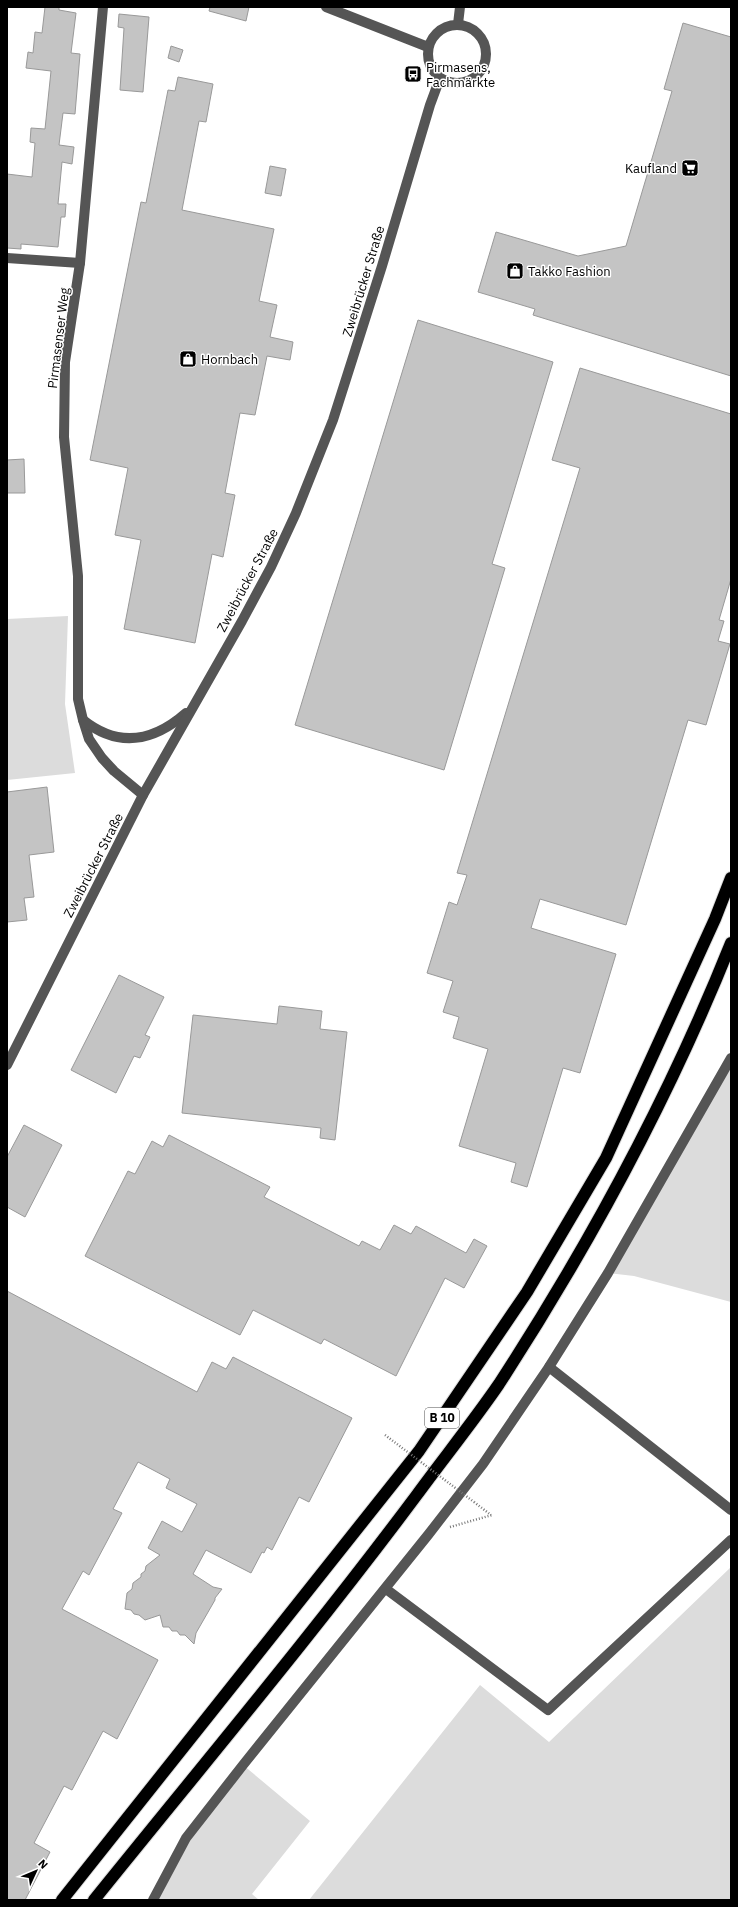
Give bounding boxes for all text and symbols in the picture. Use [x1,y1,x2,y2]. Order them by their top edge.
place label: Pirmasens, Fachmärkte [426,59,495,91]
bus stop icon: Pirmasens, Fachmärkte [403,64,423,84]
supermarket icon: Kaufland [680,158,700,178]
place label: Kaufland [625,160,677,177]
street label: Zweibrücker Straße [339,224,388,339]
shop icon: Takko Fashion [505,261,525,281]
place label: Takko Fashion [528,263,611,280]
street label: Pirmasenser Weg [44,286,73,390]
shop icon: Hornbach [178,349,198,369]
place label: Hornbach [201,351,258,368]
street label: Zweibrücker Straße [213,526,282,635]
street label: Zweibrücker Straße [60,810,127,920]
road number: B 10 [425,1408,459,1428]
north arrow [16,1851,56,1891]
text: N [35,1856,51,1872]

